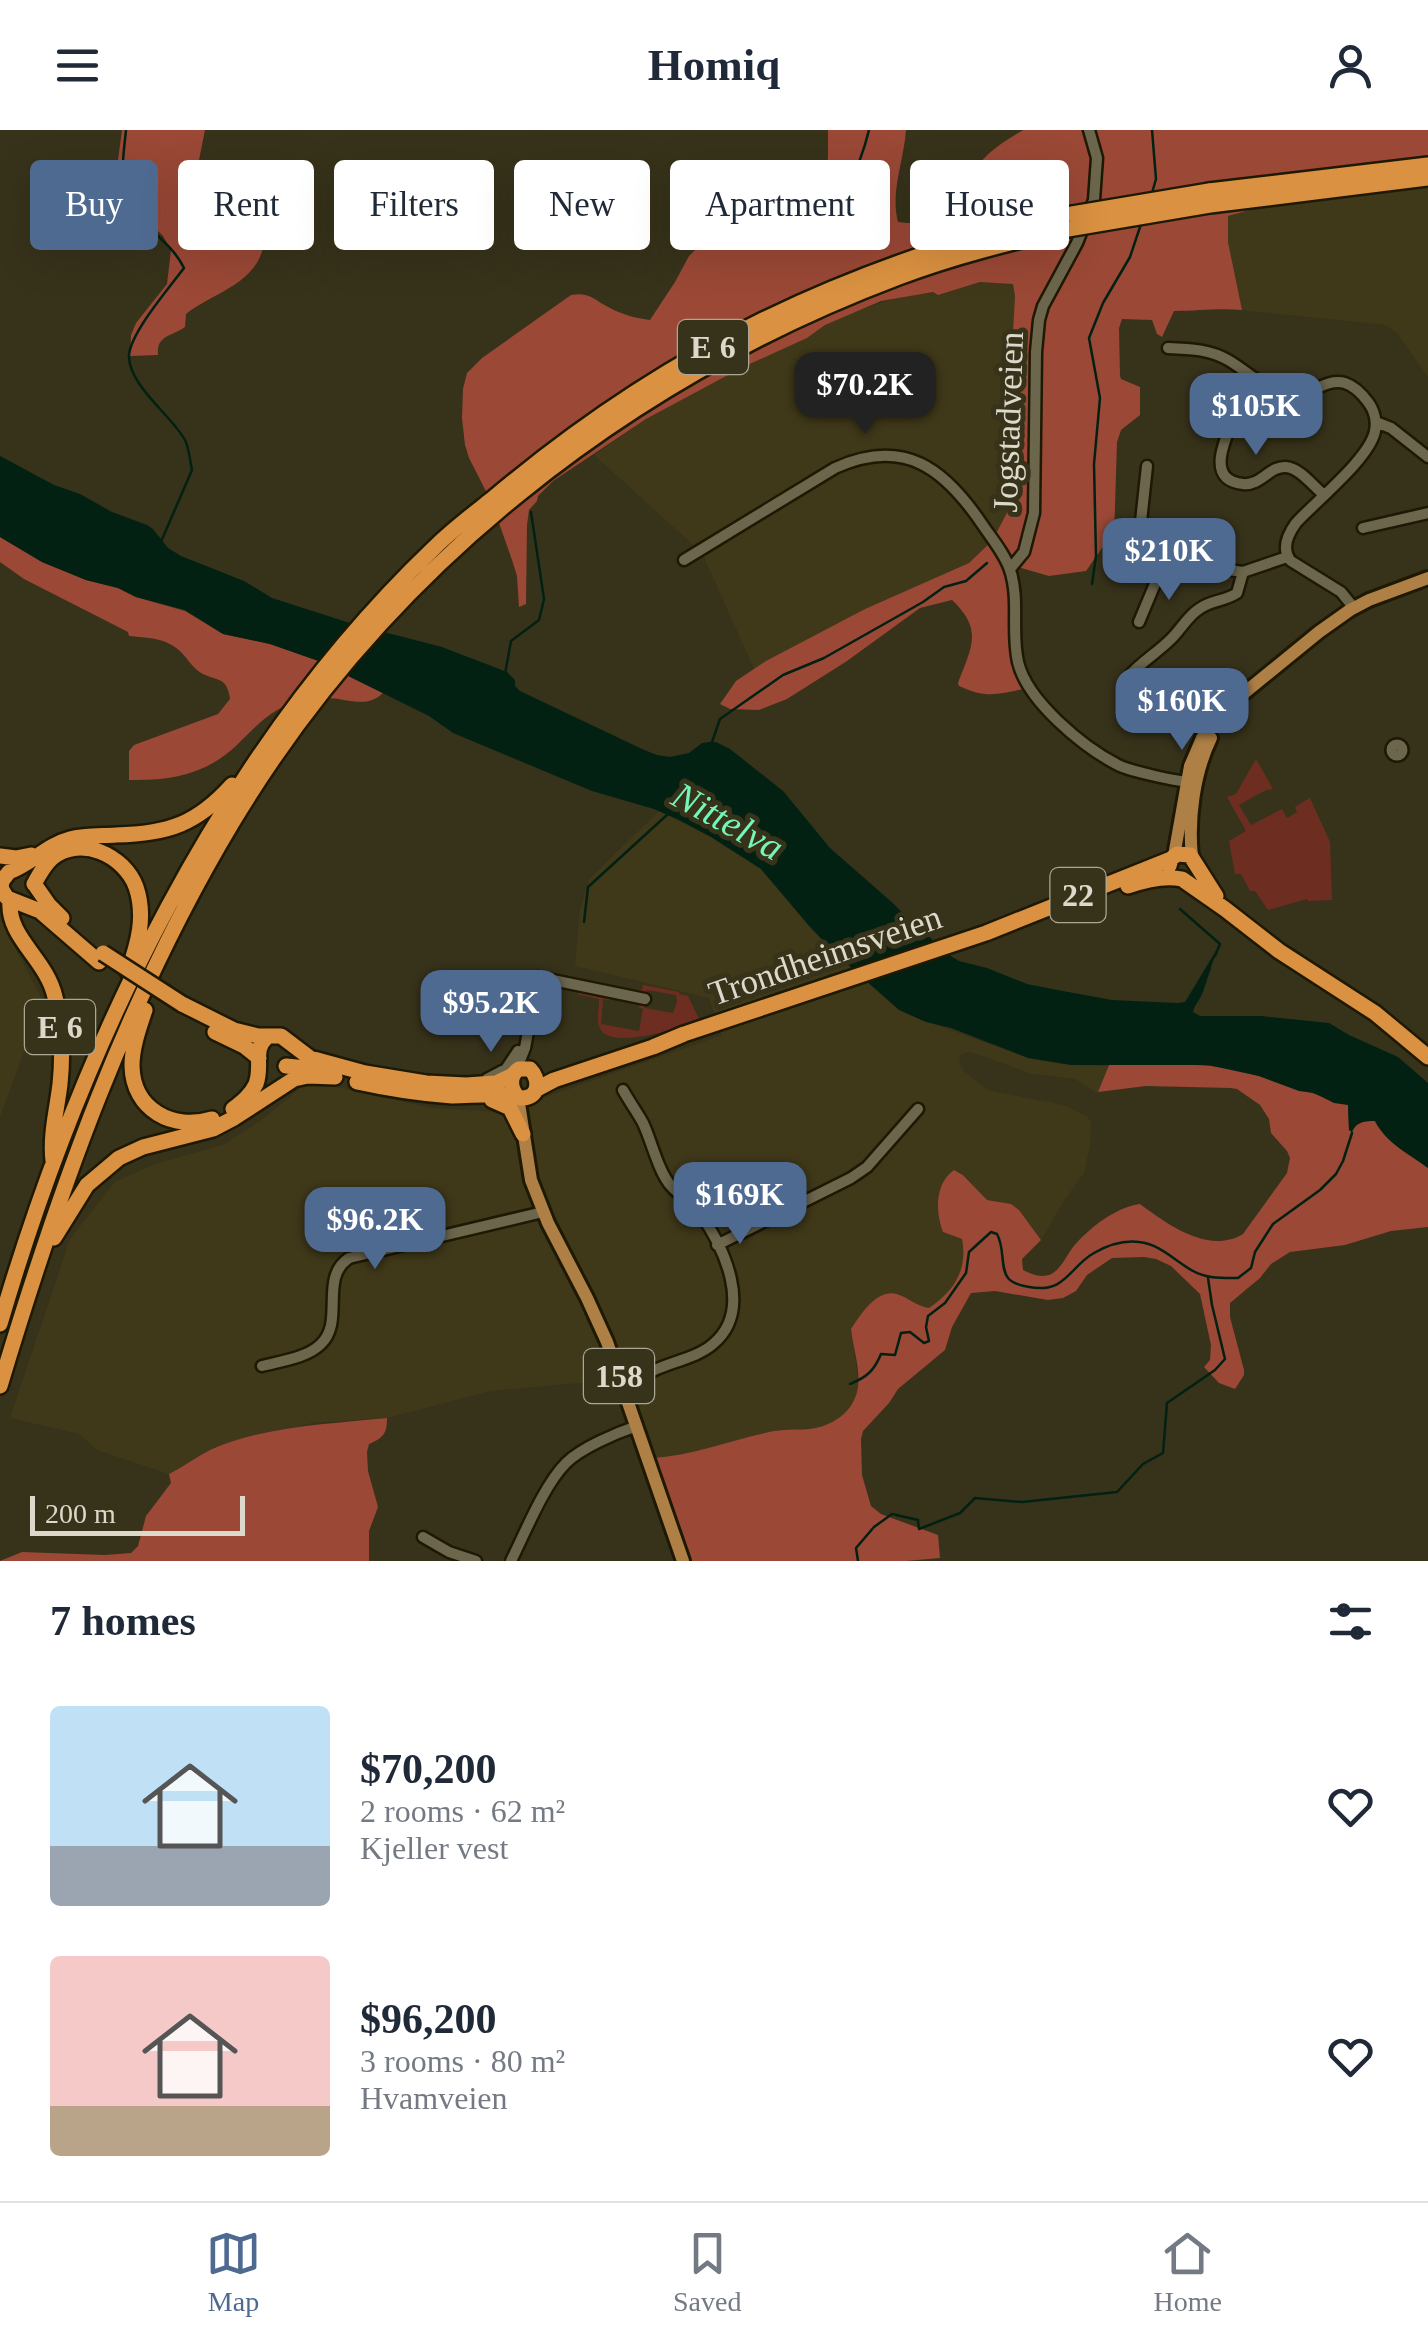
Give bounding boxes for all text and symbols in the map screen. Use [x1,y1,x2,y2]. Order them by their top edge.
icon: menu [50,38,105,93]
icon: person [1323,38,1378,93]
text: Homiq [648,40,780,90]
chip: Buy [30,160,158,250]
chip: Rent [178,160,314,250]
chip: Filters [334,160,494,250]
chip: New [514,160,650,250]
chip: Apartment [670,160,890,250]
chip: House [910,160,1069,250]
road number: E 6 [678,320,748,374]
street label: Jogstadveien [986,331,1031,513]
pin: $70.2K [784,352,946,437]
text: $70.2K [817,366,913,402]
pin: $105K [1186,373,1326,458]
text: $105K [1212,387,1300,423]
pin: $210K [1099,518,1239,603]
text: $210K [1125,532,1213,568]
pin: $160K [1112,668,1252,753]
text: $160K [1138,682,1226,718]
water label: Nittelva [664,773,791,869]
road number: 22 [1050,868,1106,922]
street label: Trondheimsveien [704,897,947,1014]
pin: $95.2K [410,970,572,1055]
text: $95.2K [443,984,539,1020]
road number: E 6 [25,1000,95,1054]
pin: $169K [670,1162,810,1247]
text: $169K [696,1176,784,1212]
pin: $96.2K [294,1187,456,1272]
text: $96.2K [327,1201,423,1237]
road number: 158 [584,1349,654,1403]
scale bar [30,1491,245,1536]
text: 200 m [45,1498,116,1529]
icon: filters [1323,1594,1378,1649]
text: 7 homes [50,1598,196,1644]
icon: home [130,1746,250,1866]
text: $70,200 [360,1746,497,1792]
icon: heart [1323,1779,1378,1834]
text: 2 rooms · 62 m² [360,1793,565,1829]
text: Kjeller vest [360,1830,508,1866]
icon: home [130,1996,250,2116]
text: $96,200 [360,1996,497,2042]
icon: heart [1323,2029,1378,2084]
text: 3 rooms · 80 m² [360,2043,565,2079]
text: Hvamveien [360,2080,508,2116]
tab: Map [206,2226,261,2318]
tab: Saved [673,2226,741,2318]
tab: Home [1154,2226,1222,2318]

